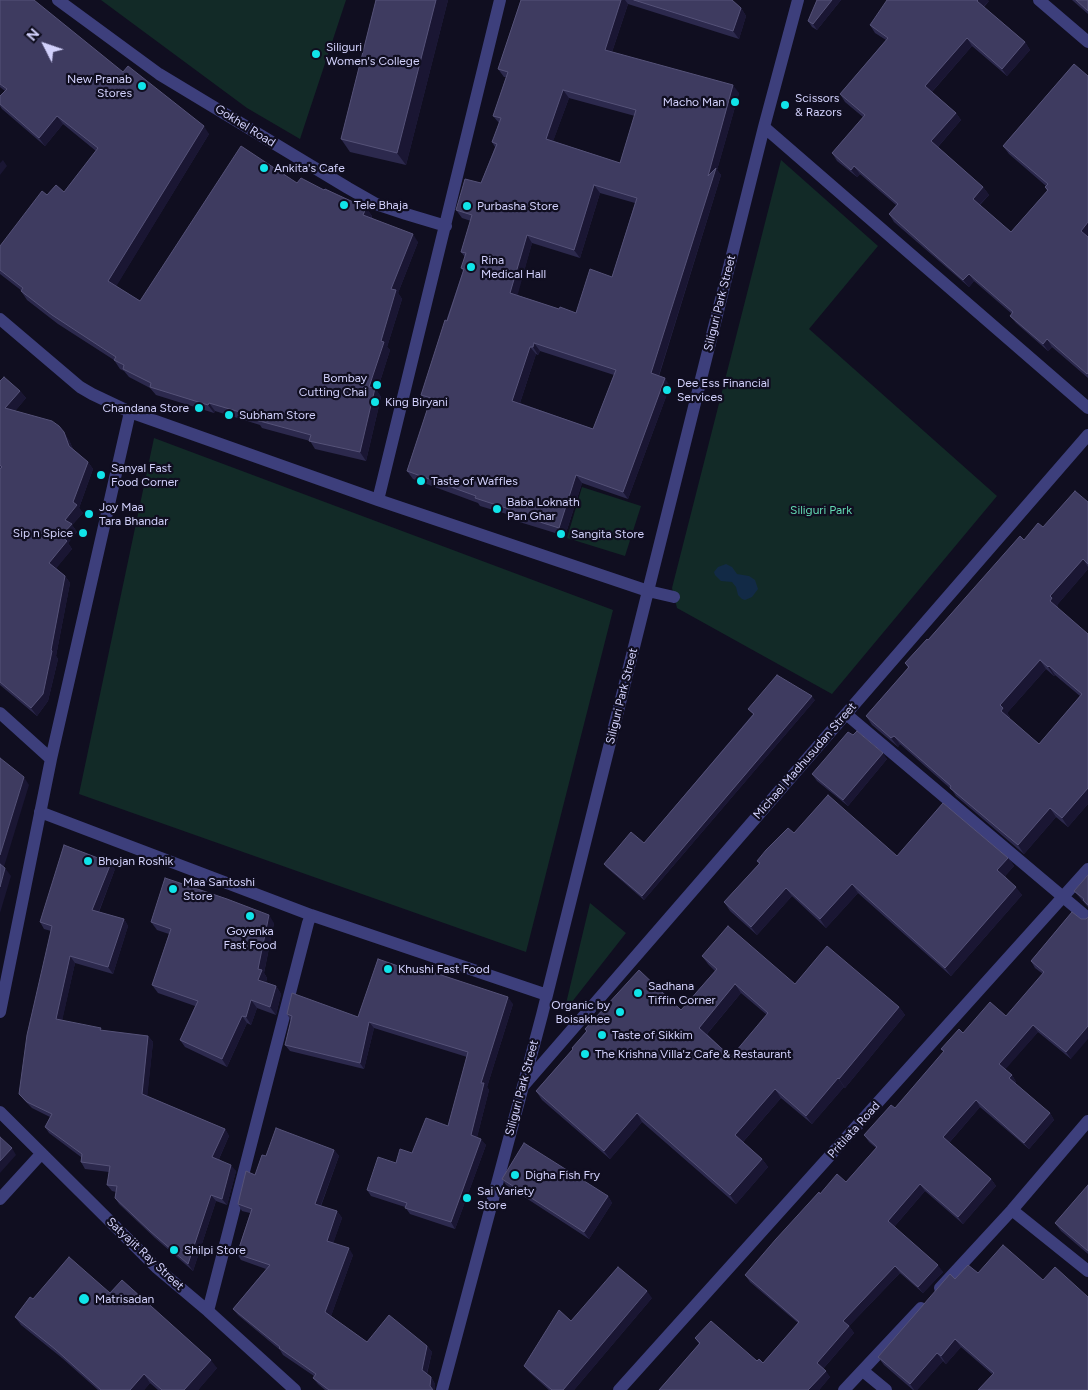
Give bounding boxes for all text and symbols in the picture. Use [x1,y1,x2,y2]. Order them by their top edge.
north arrow [20,20,70,70]
text: N [23,25,43,44]
place label: Siliguri Women's College [326,40,419,68]
marker: Siliguri Women's College [310,48,322,60]
place label: New Pranab Stores [67,72,132,100]
marker: New Pranab Stores [136,80,148,92]
place label: Scissors & Razors [795,91,842,119]
place label: Macho Man [663,95,725,109]
marker: Macho Man [729,96,741,108]
marker: Scissors & Razors [779,99,791,111]
street label: Gokhel Road [212,102,278,150]
place label: Ankita's Cafe [274,161,345,175]
marker: Ankita's Cafe [258,162,270,174]
place label: Tele Bhaja [354,198,408,212]
marker: Tele Bhaja [338,199,350,211]
place label: Purbasha Store [477,199,559,213]
marker: Purbasha Store [461,200,473,212]
place label: Rina Medical Hall [481,253,546,281]
street label: Siliguri Park Street [701,253,739,353]
marker: Rina Medical Hall [465,261,477,273]
place label: Bombay Cutting Chai [299,371,367,399]
place label: Dee Ess Financial Services [677,376,769,404]
marker: Bombay Cutting Chai [371,379,383,391]
marker: Dee Ess Financial Services [661,384,673,396]
place label: King Biryani [385,395,448,409]
marker: King Biryani [369,396,381,408]
place label: Chandana Store [102,401,189,415]
marker: Chandana Store [193,402,205,414]
place label: Subham Store [239,408,316,422]
marker: Subham Store [223,409,235,421]
place label: Sanyal Fast Food Corner [111,461,178,489]
marker: Sanyal Fast Food Corner [95,469,107,481]
place label: Taste of Waffles [431,474,518,488]
marker: Taste of Waffles [415,475,427,487]
place label: Baba Loknath Pan Ghar [507,495,580,523]
place label: Joy Maa Tara Bhandar [99,500,168,528]
marker: Baba Loknath Pan Ghar [491,503,503,515]
park label: Siliguri Park [790,503,852,517]
marker: Joy Maa Tara Bhandar [83,508,95,520]
place label: Sip n Spice [13,526,73,540]
marker: Sip n Spice [77,527,89,539]
place label: Sangita Store [571,527,644,541]
marker: Sangita Store [555,528,567,540]
street label: Siliguri Park Street [603,646,641,746]
street label: Michael Madhusudan Street [750,700,860,822]
place label: Bhojan Roshik [98,854,173,868]
marker: Bhojan Roshik [82,855,94,867]
place label: Maa Santoshi Store [183,875,255,903]
marker: Maa Santoshi Store [167,883,179,895]
marker: Goyenka Fast Food [244,910,256,922]
place label: Goyenka Fast Food [223,924,277,952]
place label: Khushi Fast Food [398,962,490,976]
marker: Khushi Fast Food [382,963,394,975]
place label: Sadhana Tiffin Corner [648,979,716,1007]
marker: Sadhana Tiffin Corner [632,987,644,999]
place label: Organic by Boisakhee [551,998,610,1026]
marker: Organic by Boisakhee [614,1006,626,1018]
place label: Taste of Sikkim [612,1028,693,1042]
marker: Taste of Sikkim [596,1029,608,1041]
street label: Siliguri Park Street [502,1039,542,1137]
place label: The Krishna Villa'z Cafe & Restaurant [595,1047,792,1061]
marker: The Krishna Villa'z Cafe & Restaurant [579,1048,591,1060]
street label: Pritilata Road [825,1099,883,1161]
place label: Digha Fish Fry [525,1168,600,1182]
marker: Digha Fish Fry [509,1169,521,1181]
place label: Sai Variety Store [477,1184,534,1212]
marker: Sai Variety Store [461,1192,473,1204]
street label: Satyajit Ray Street [103,1215,187,1293]
place label: Shilpi Store [184,1243,246,1257]
marker: Shilpi Store [168,1244,180,1256]
marker: Matrisadan [77,1292,91,1306]
place label: Matrisadan [95,1292,154,1306]

